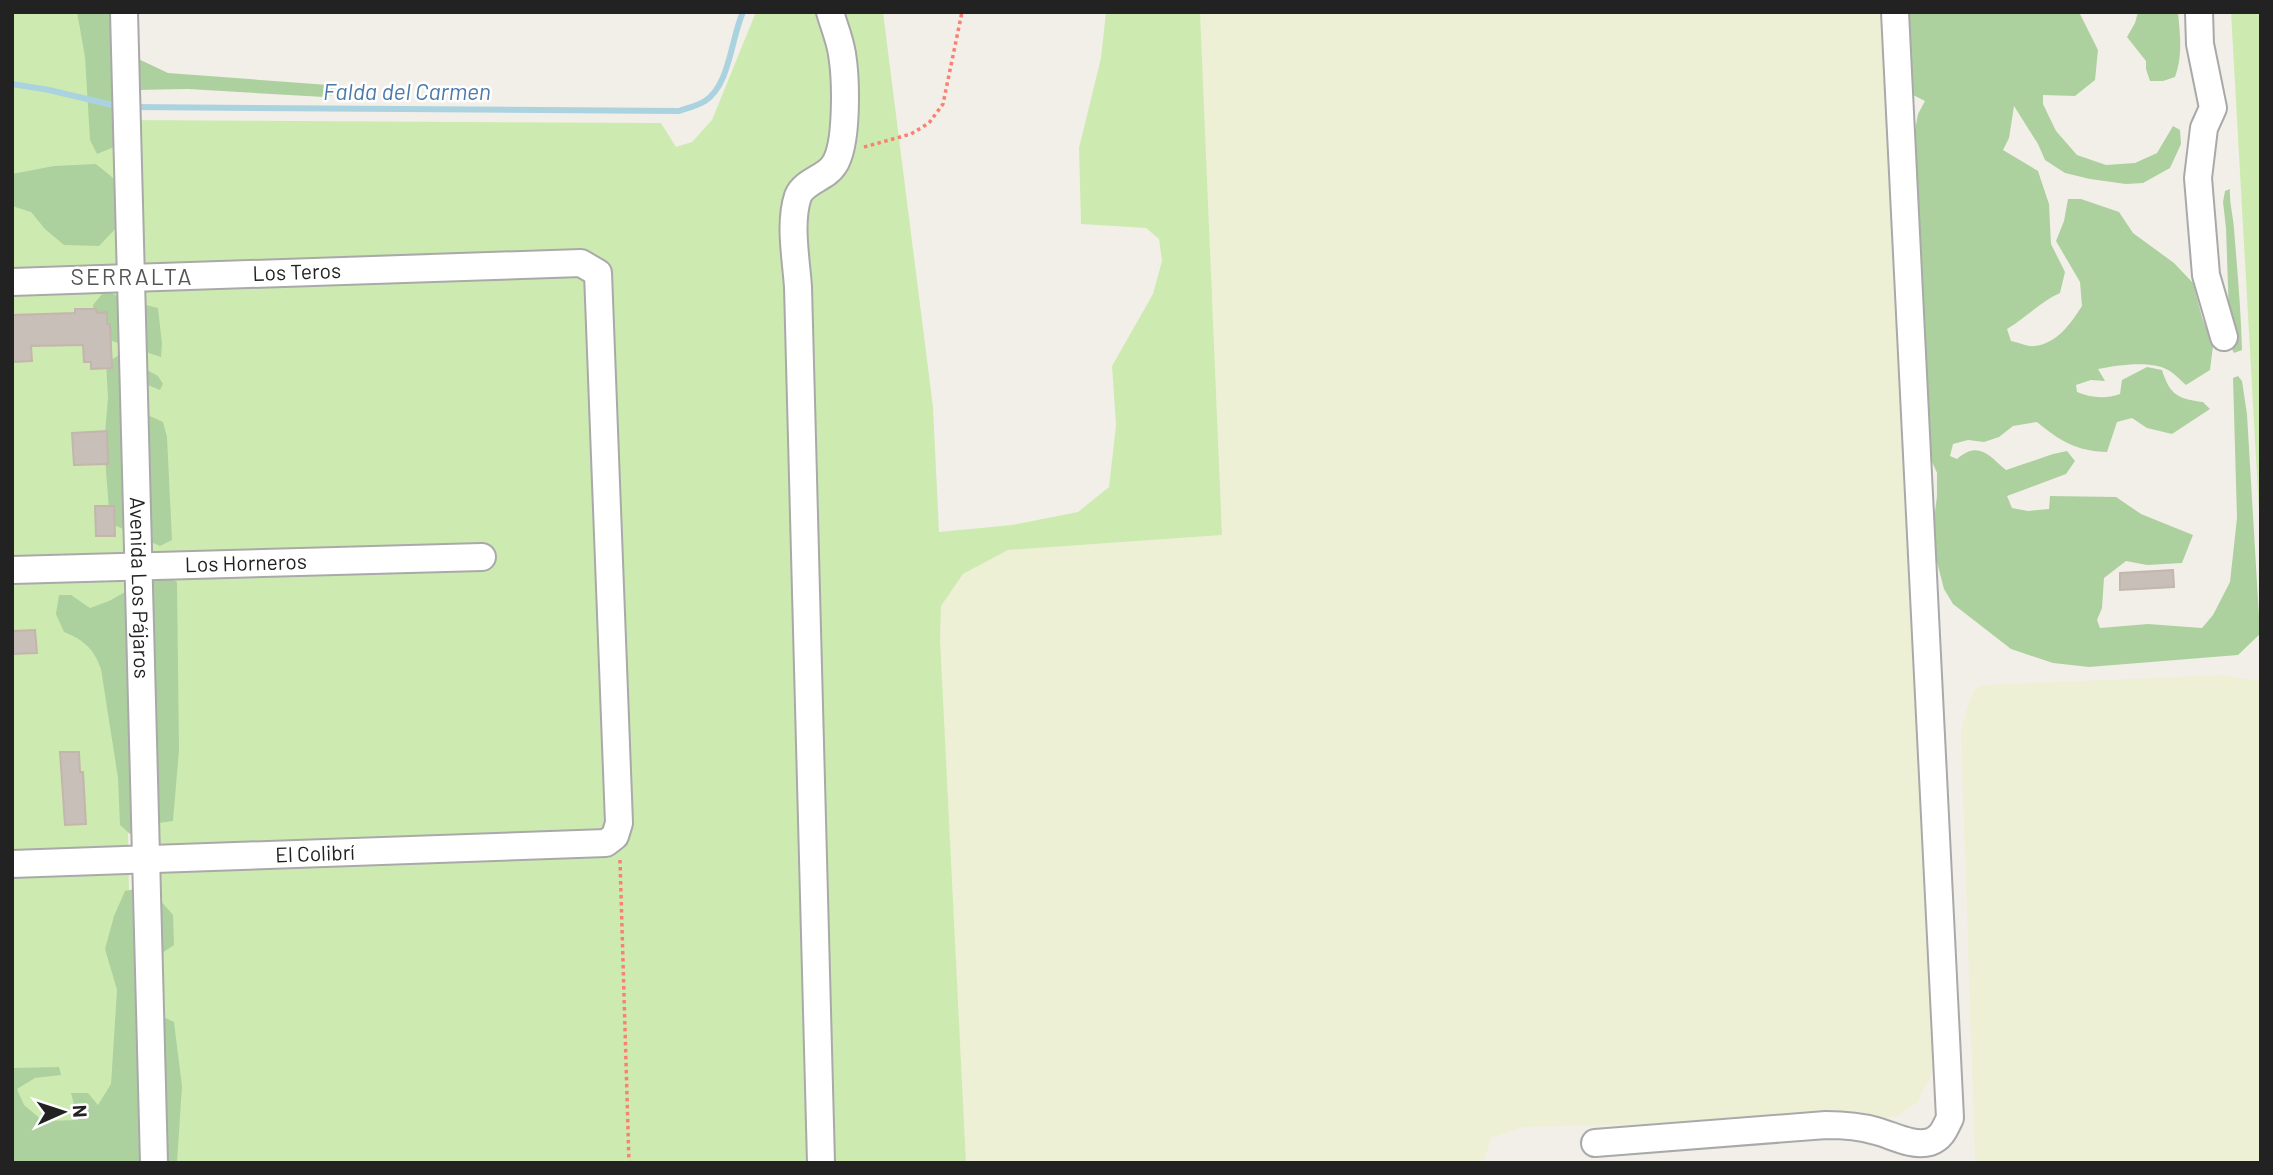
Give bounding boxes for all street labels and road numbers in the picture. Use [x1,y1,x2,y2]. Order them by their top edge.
street label: Los Teros [252,257,341,285]
street label: Avenida Los Pájaros [126,497,155,679]
street label: Los Horneros [185,548,307,576]
street label: El Colibrí [275,839,356,866]

